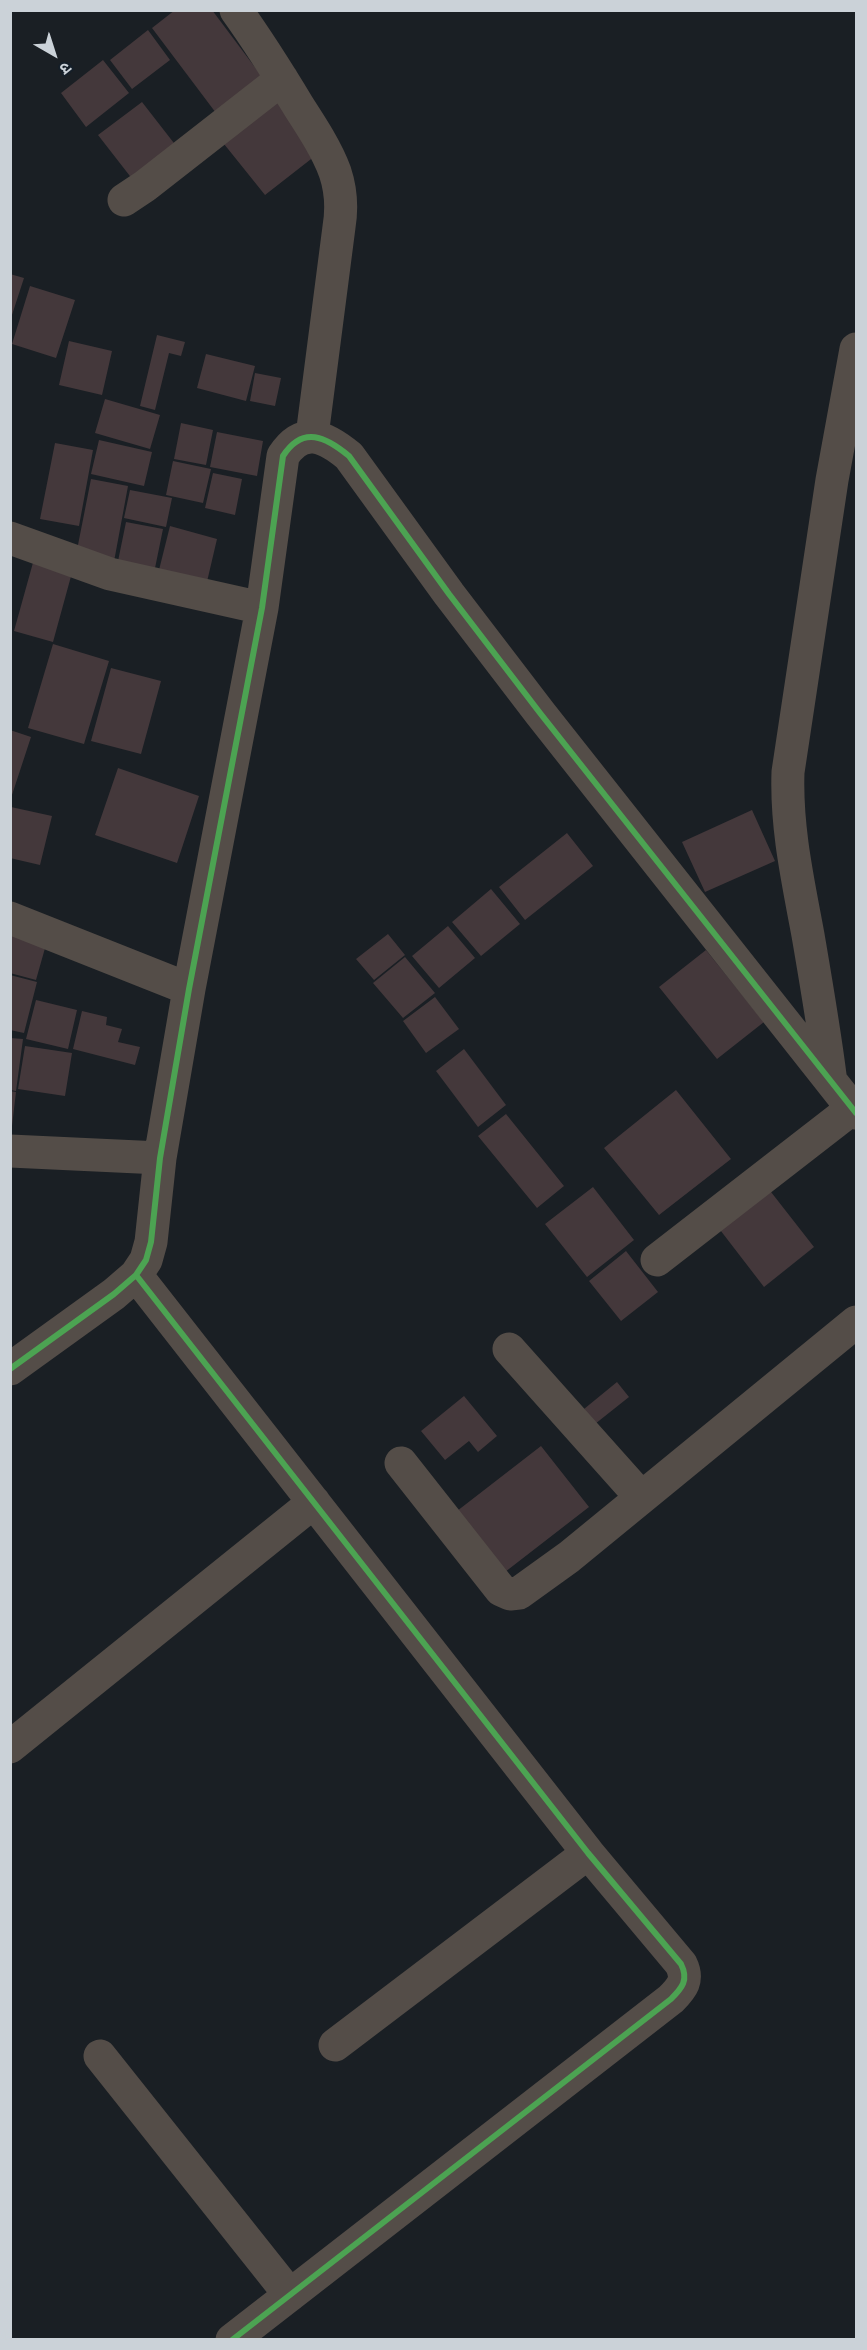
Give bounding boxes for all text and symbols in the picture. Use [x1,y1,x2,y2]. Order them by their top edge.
north arrow [24,24,84,84]
text: उ [56,58,75,79]

